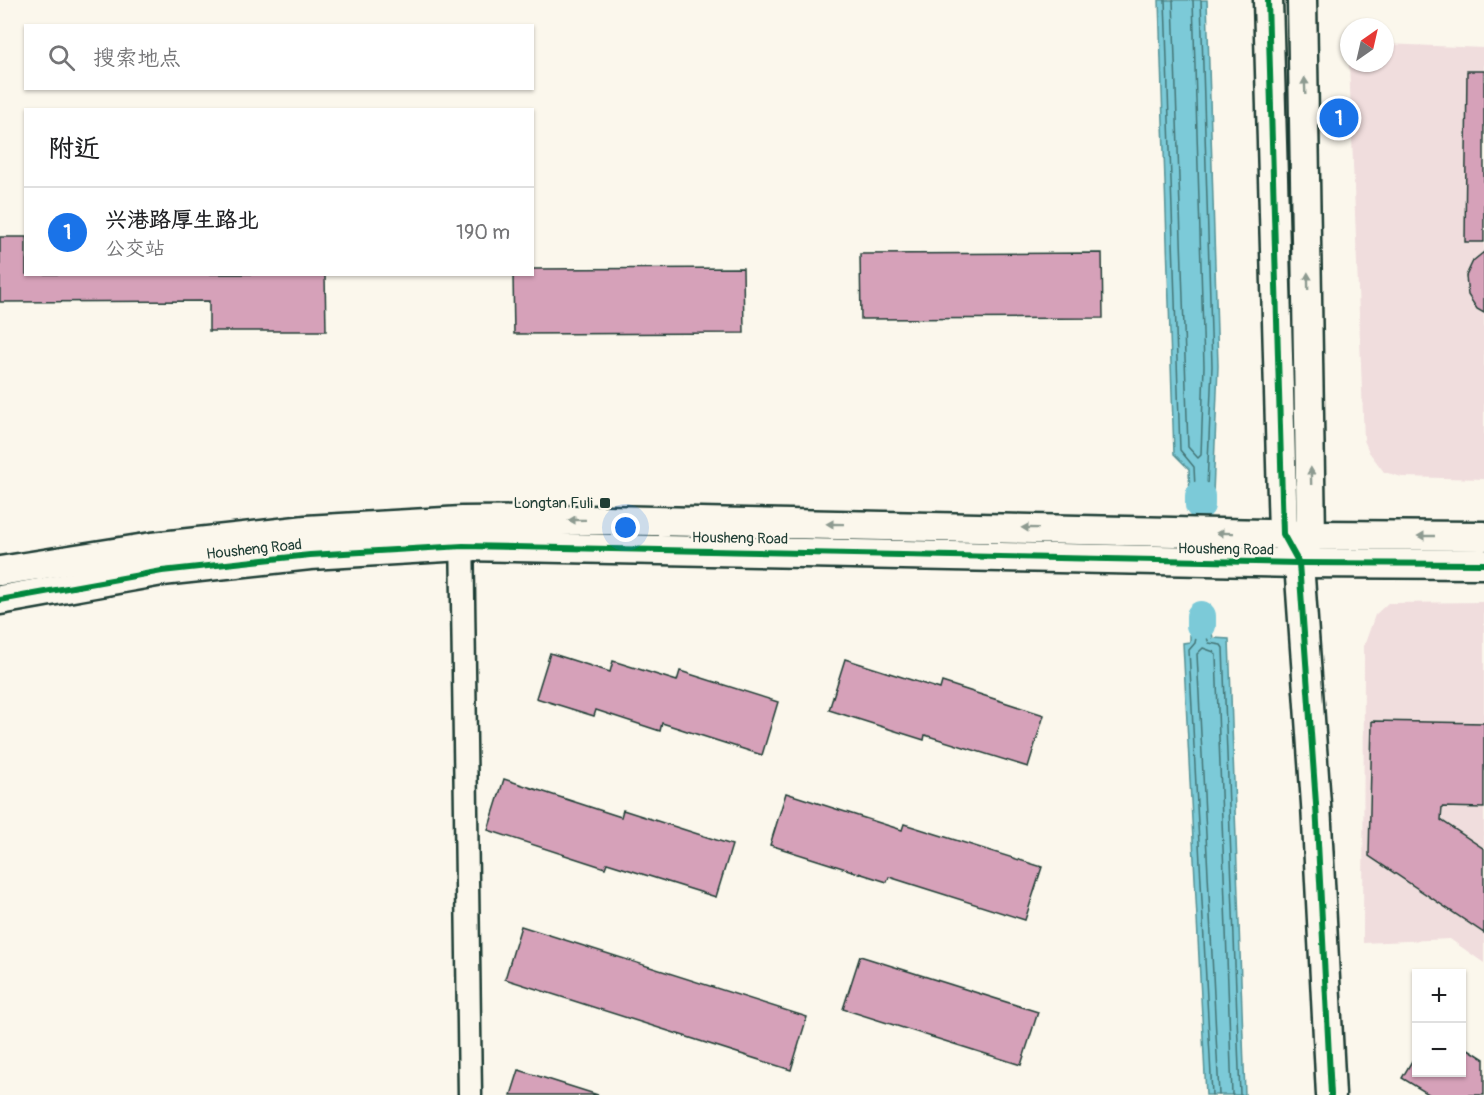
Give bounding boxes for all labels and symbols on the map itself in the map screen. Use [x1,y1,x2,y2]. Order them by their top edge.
north arrow [1340,18,1394,72]
one-way arrow [1300,77,1309,96]
pin: 1 [1320,96,1358,140]
one-way arrow [1303,272,1313,291]
one-way arrow [1306,467,1315,486]
place label: Longtan Fuli [513,494,593,513]
marker: Longtan Fuli [598,496,612,510]
your location [611,513,640,542]
one-way arrow [568,515,587,525]
one-way arrow [825,520,844,529]
one-way arrow [1020,524,1039,533]
street label: Housheng Road [692,528,788,549]
one-way arrow [1215,528,1234,537]
one-way arrow [1416,531,1435,540]
street label: Housheng Road [205,535,303,564]
street label: Housheng Road [1178,539,1274,560]

